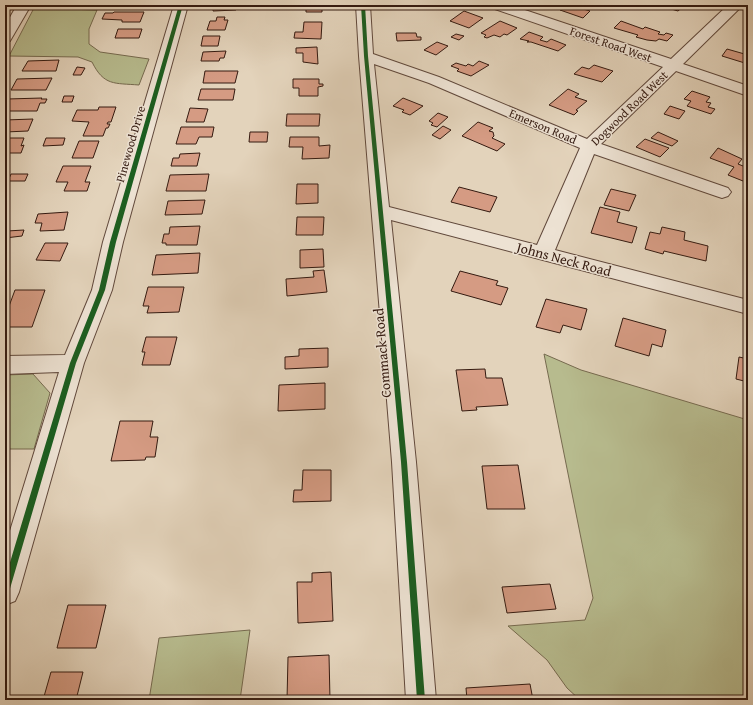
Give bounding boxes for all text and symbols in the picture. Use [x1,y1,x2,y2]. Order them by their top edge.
street label: Forest Road West [568,22,655,66]
street label: Dogwood Road West [587,66,672,149]
street label: Pinewood Drive [111,103,149,184]
street label: Emerson Road [507,104,580,148]
street label: Johns Neck Road [513,236,614,281]
street label: Commack Road [368,307,396,399]

